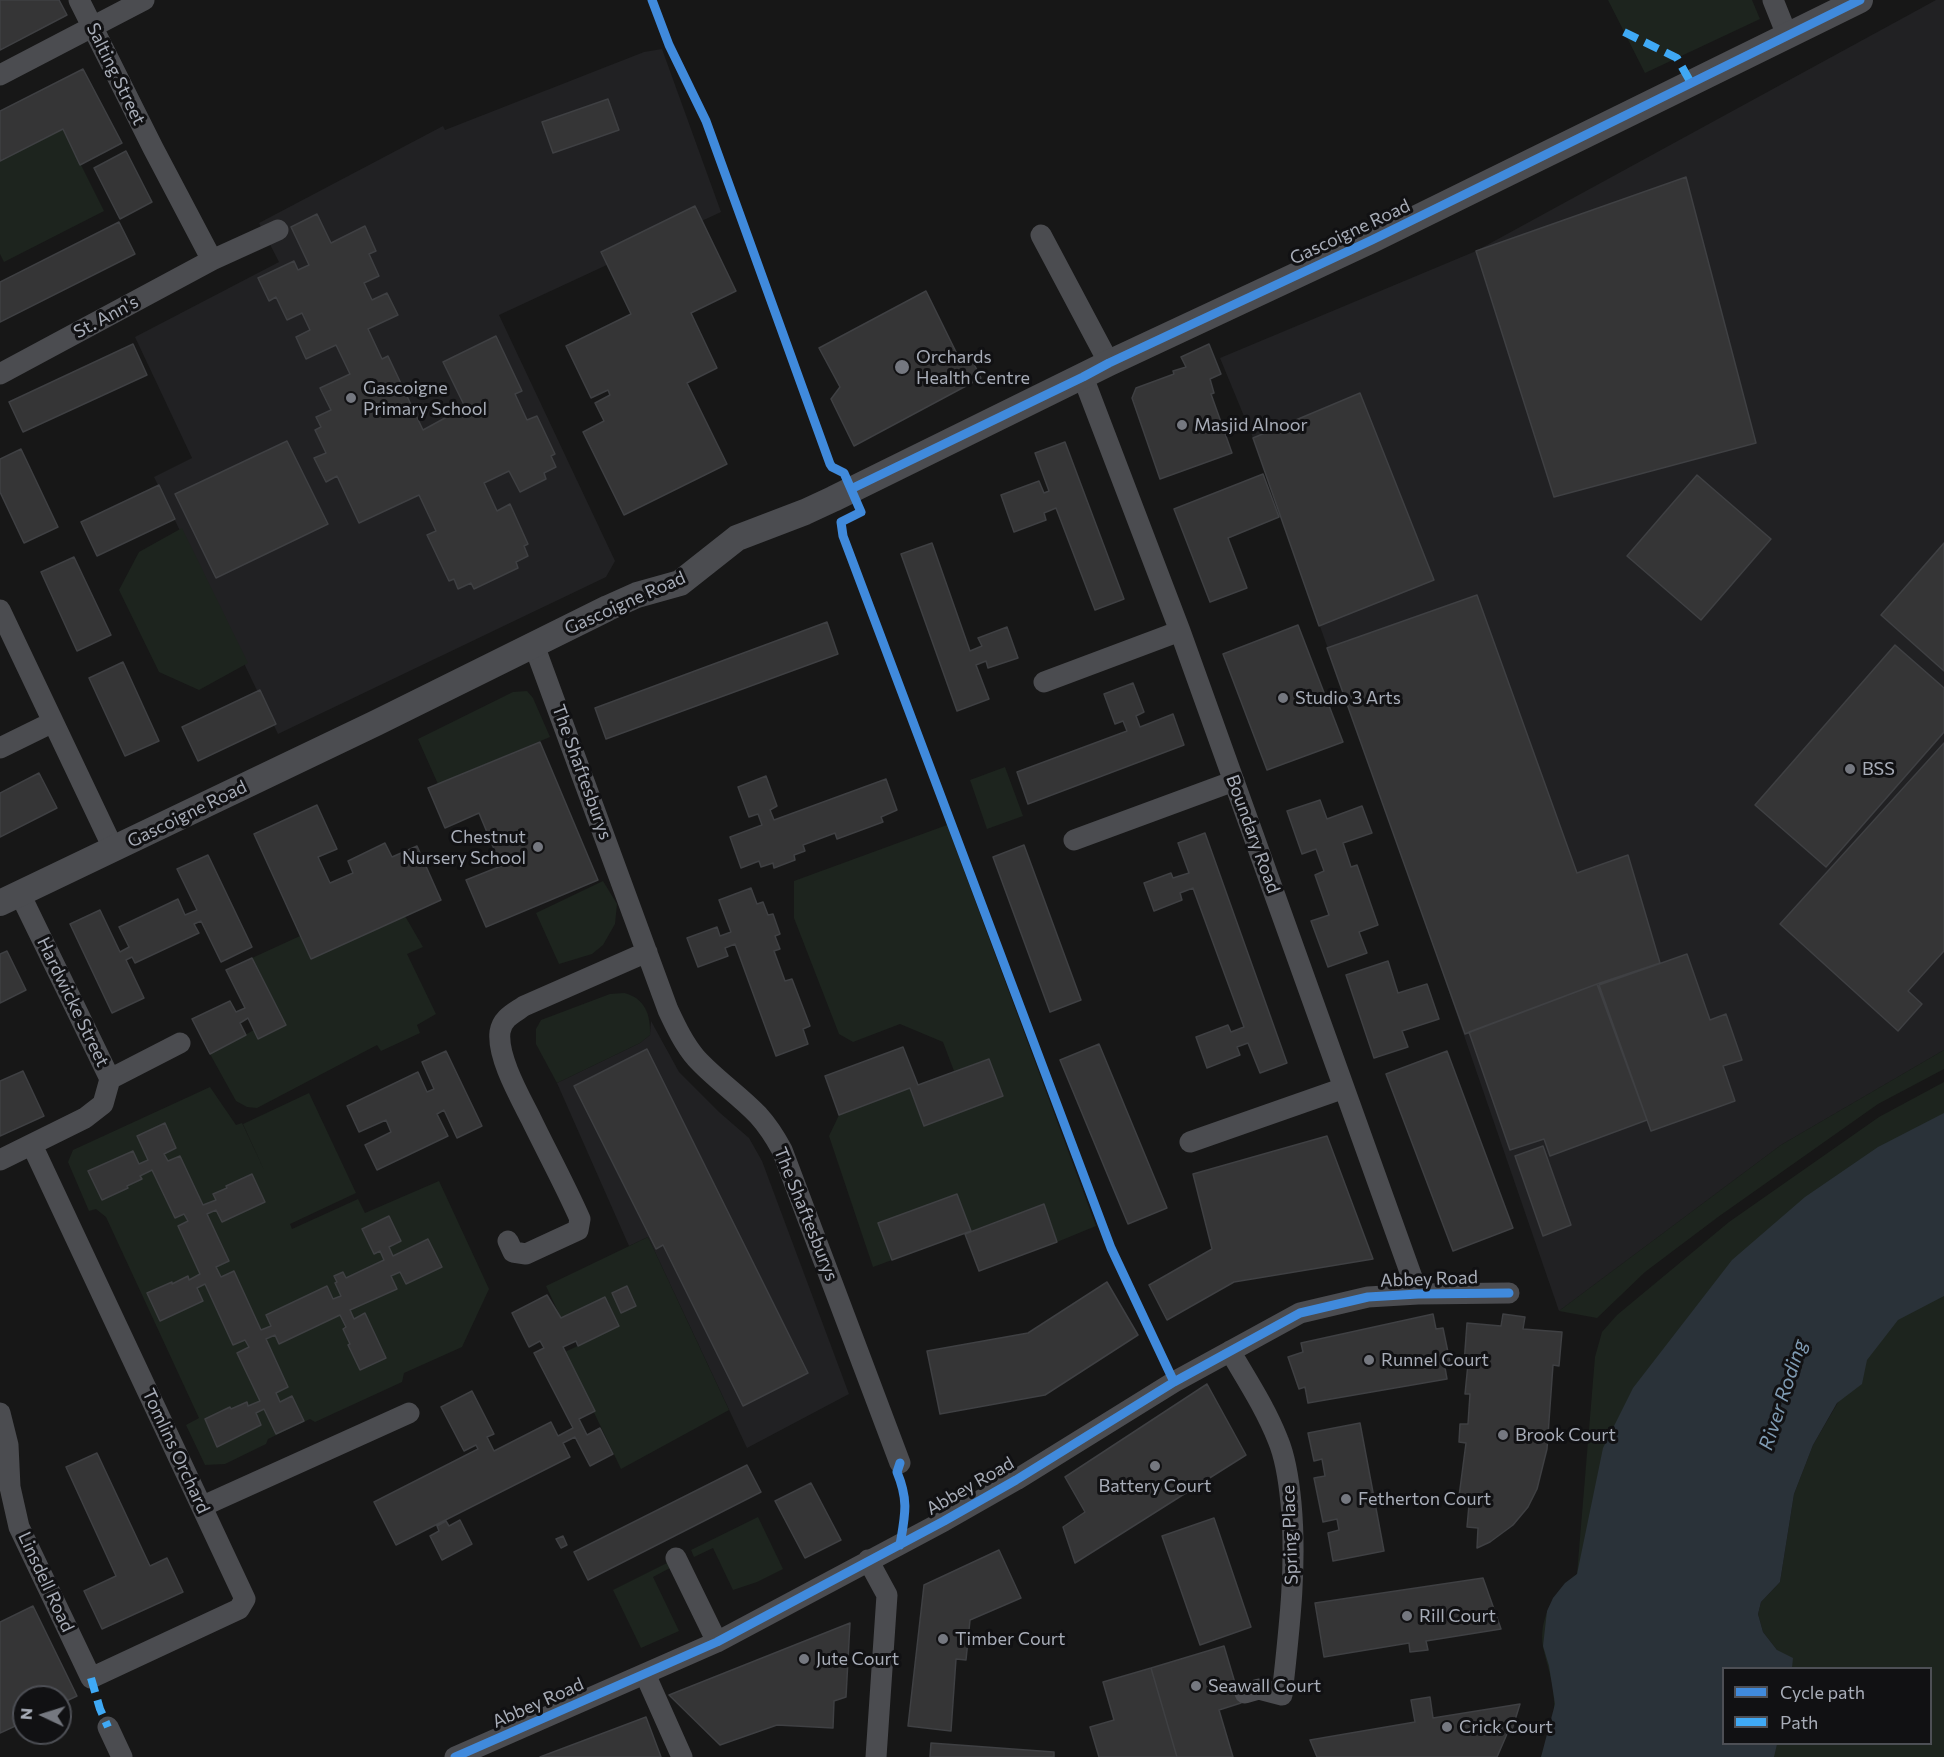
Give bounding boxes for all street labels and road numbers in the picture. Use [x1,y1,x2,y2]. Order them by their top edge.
street label: Salting Street [82,19,150,129]
street label: Gascoigne Road [1286,195,1414,269]
street label: St. Ann's [70,291,142,343]
street label: Gascoigne Road [561,567,689,639]
street label: The Shaftesburys [547,701,617,843]
street label: Boundary Road [1222,772,1284,896]
street label: Gascoigne Road [124,776,250,852]
street label: Hardwicke Street [32,934,114,1070]
street label: The Shaftesburys [769,1144,843,1284]
street label: Abbey Road [1380,1267,1478,1291]
street label: Tomlins Orchard [138,1385,214,1517]
street label: Abbey Road [922,1452,1018,1520]
street label: Spring Place [1277,1485,1303,1585]
street label: Linsdell Road [13,1529,79,1635]
street label: Abbey Road [489,1673,587,1733]

